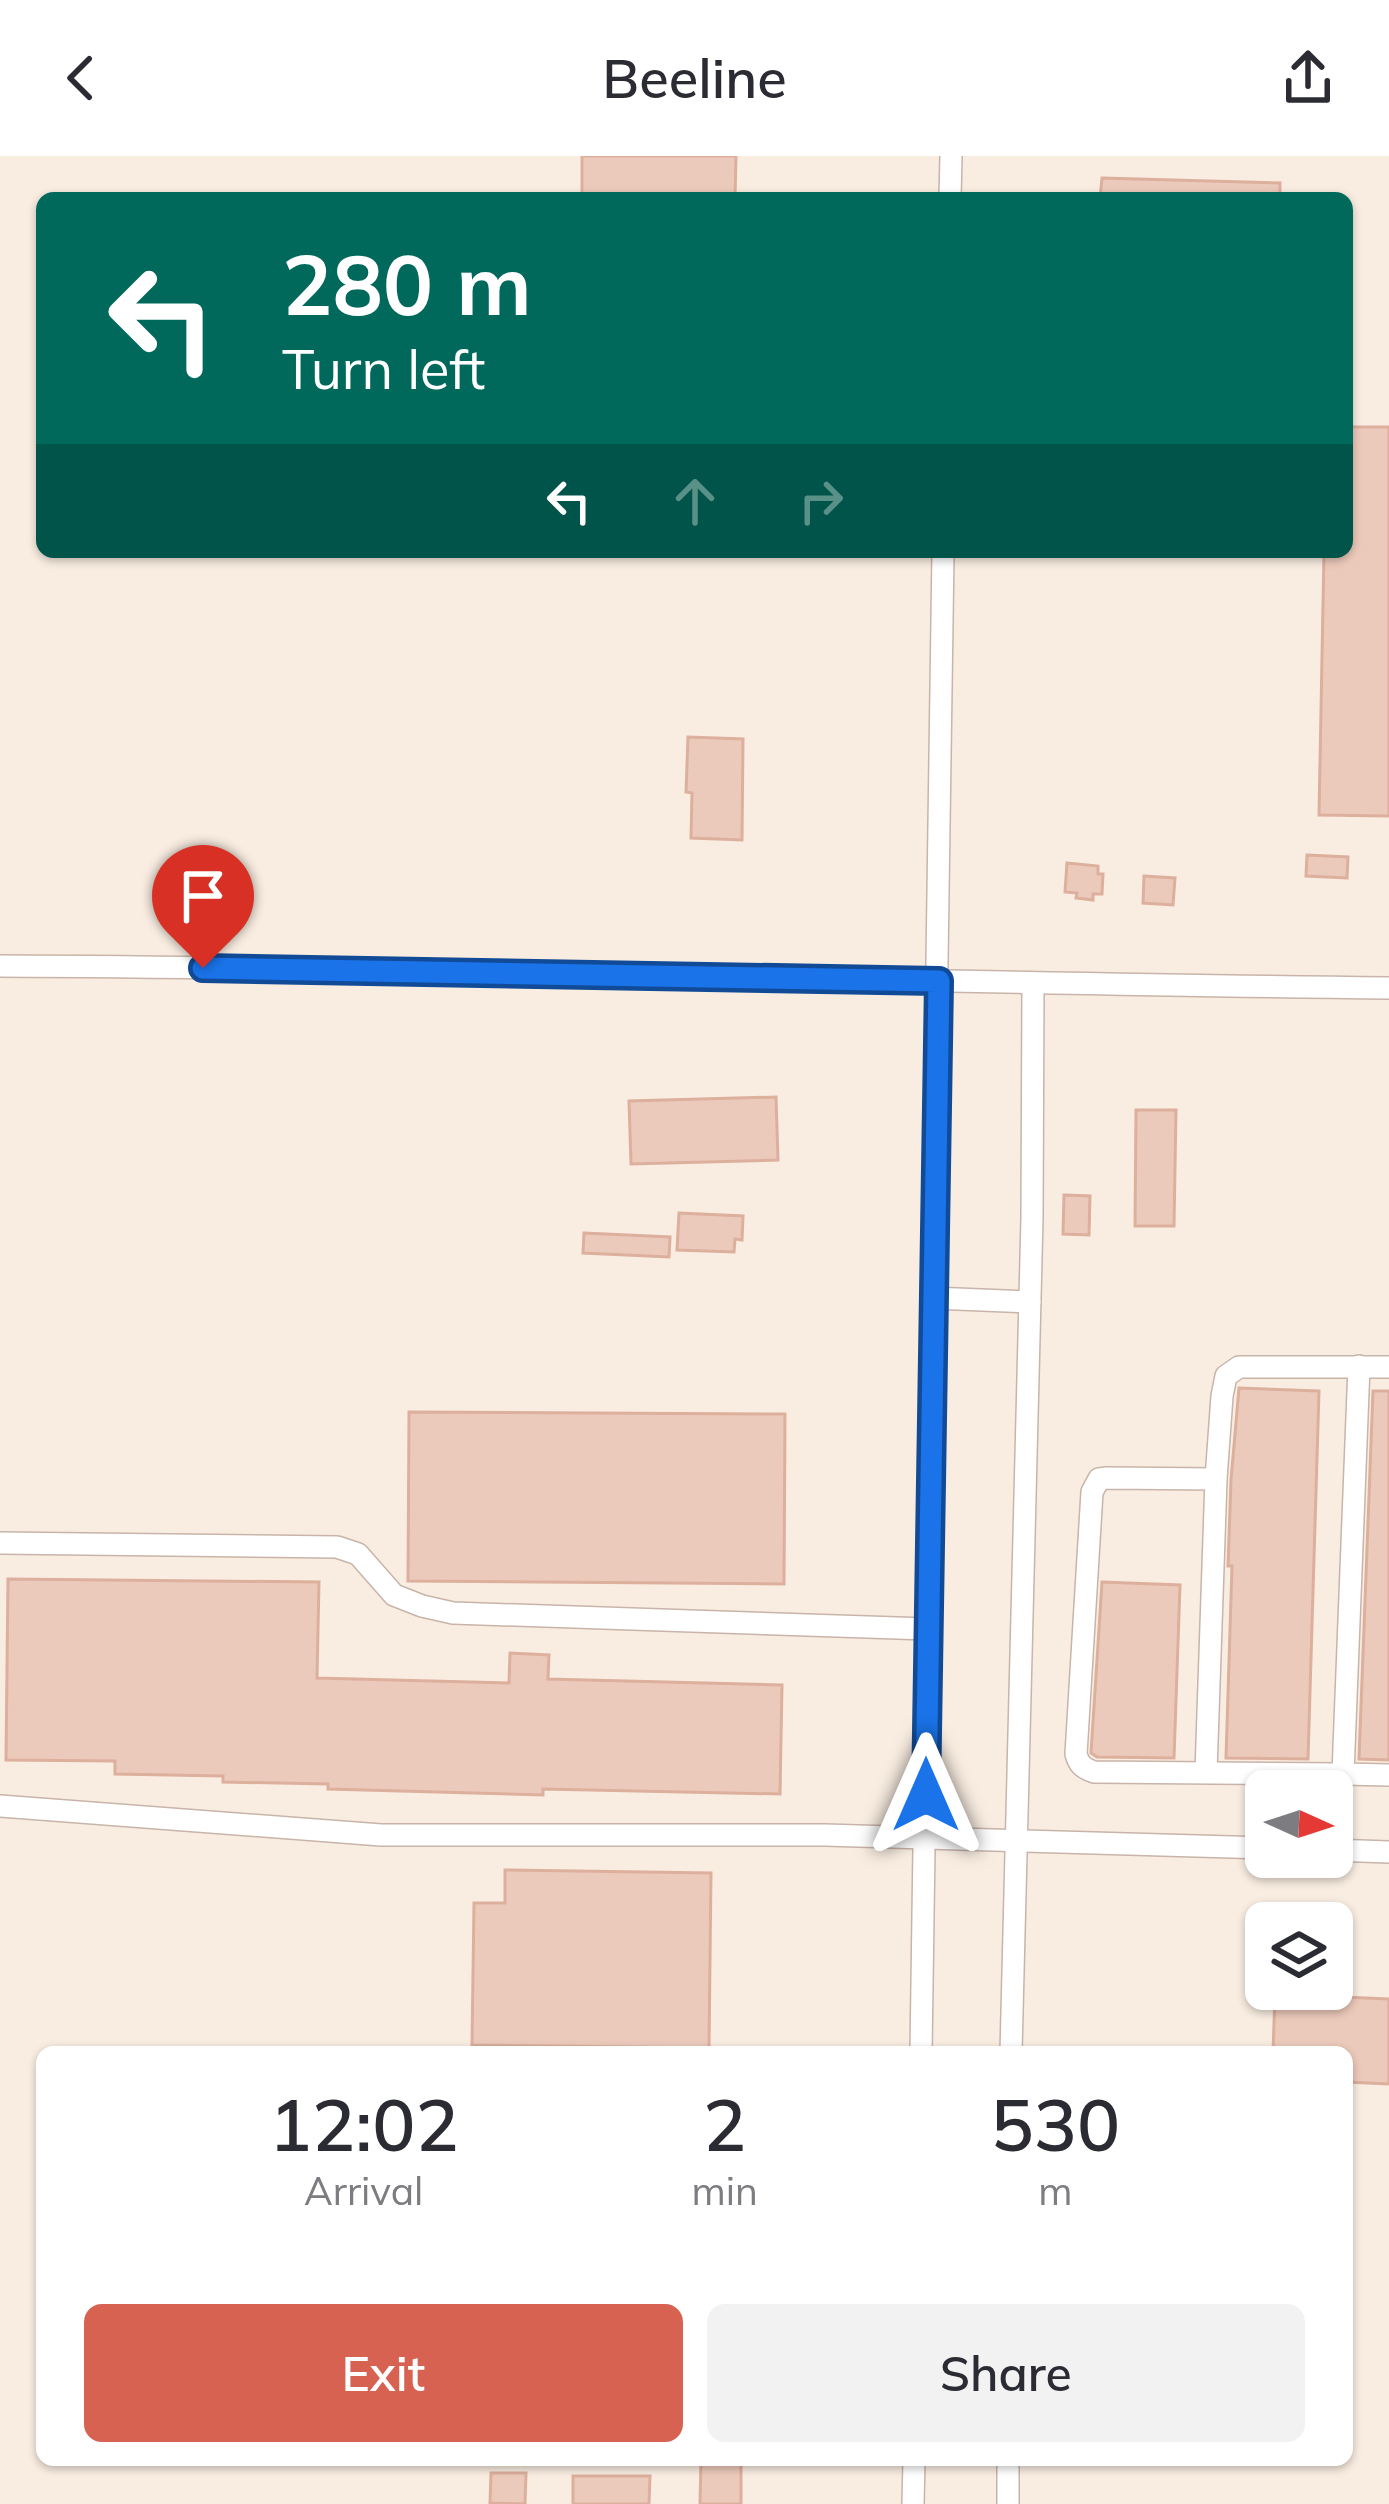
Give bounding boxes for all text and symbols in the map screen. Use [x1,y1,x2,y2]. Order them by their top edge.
text: Beeline [602,44,787,112]
icon: back [48,45,114,111]
icon: share [1275,45,1341,111]
text: 280 m [282,231,532,336]
icon: left [84,240,240,396]
text: Turn left [282,335,485,403]
icon: left [536,468,602,534]
icon: ahead [662,468,728,534]
icon: right [788,468,854,534]
pin [152,845,254,968]
icon: arrive [170,863,236,929]
position arrow [863,1732,989,1858]
north arrow [1245,1770,1353,1878]
map controls [1245,1770,1353,2010]
button: layers [1245,1902,1353,2010]
text: 12:02 [269,2079,459,2169]
text: 2 [703,2079,746,2169]
text: 530 [991,2079,1120,2169]
text: Arrival [304,2166,423,2215]
text: min [691,2166,758,2215]
text: m [1038,2166,1073,2215]
button: Exit [84,2304,683,2442]
button: Share [707,2304,1305,2442]

